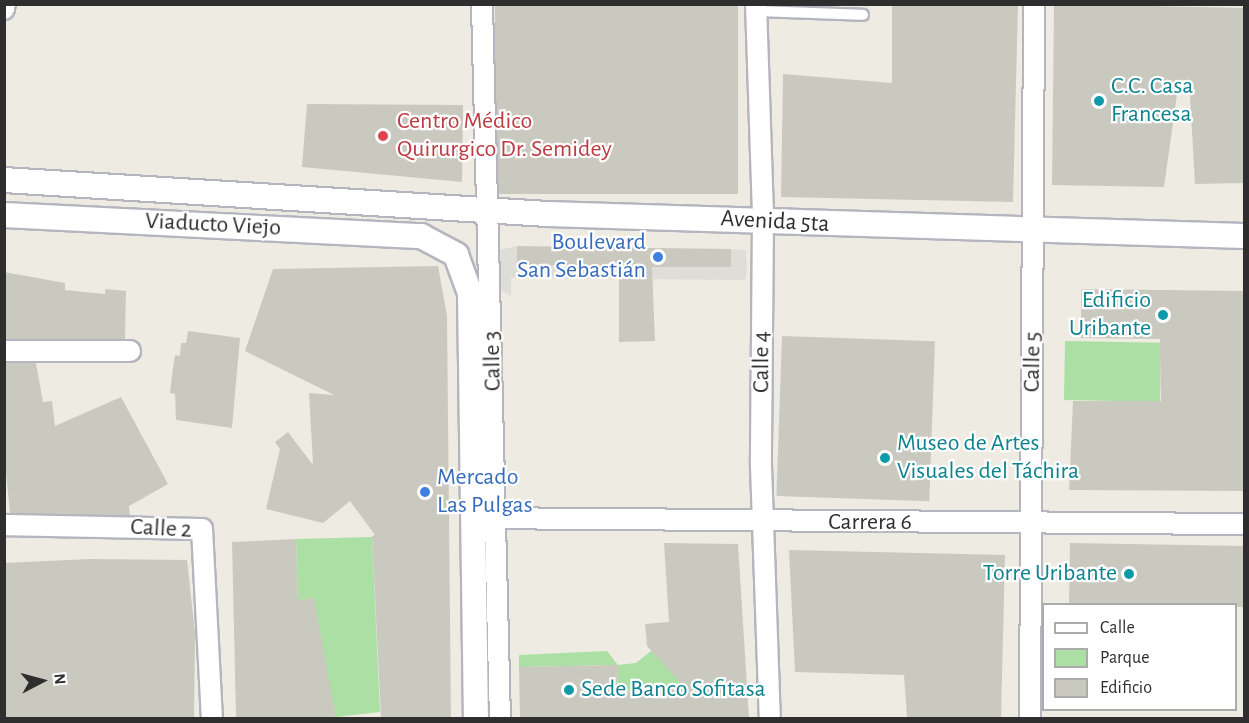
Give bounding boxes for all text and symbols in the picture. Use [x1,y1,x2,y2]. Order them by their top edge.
place label: C.C. Casa Francesa [1111,73,1193,129]
marker: C.C. Casa Francesa [1092,94,1106,108]
place label: Centro Médico Quirurgico Dr. Semidey [397,108,612,164]
marker: Centro Médico Quirurgico Dr. Semidey [374,127,392,145]
street label: Avenida 5ta [720,205,830,239]
street label: Viaducto Viejo [144,207,282,243]
place label: Boulevard San Sebastián [517,229,646,285]
marker: Boulevard San Sebastián [651,250,665,264]
place label: Edificio Uribante [1069,287,1151,343]
marker: Edificio Uribante [1156,308,1170,322]
street label: Calle 3 [478,331,508,391]
street label: Calle 4 [748,331,776,393]
street label: Calle 5 [1018,332,1048,392]
place label: Museo de Artes Visuales del Táchira [897,430,1079,486]
marker: Museo de Artes Visuales del Táchira [878,451,892,465]
place label: Mercado Las Pulgas [437,464,533,520]
marker: Mercado Las Pulgas [418,485,432,499]
street label: Carrera 6 [828,509,912,537]
street label: Calle 2 [130,513,192,545]
place label: Torre Uribante [983,560,1117,588]
marker: Torre Uribante [1122,567,1136,581]
legend [1042,603,1237,711]
text: Calle [1100,619,1135,637]
text: Parque [1100,649,1149,667]
north arrow [12,651,72,711]
text: N [51,673,68,685]
place label: Sede Banco Sofitasa [581,676,766,704]
text: Edificio [1100,679,1152,697]
marker: Sede Banco Sofitasa [562,683,576,697]

